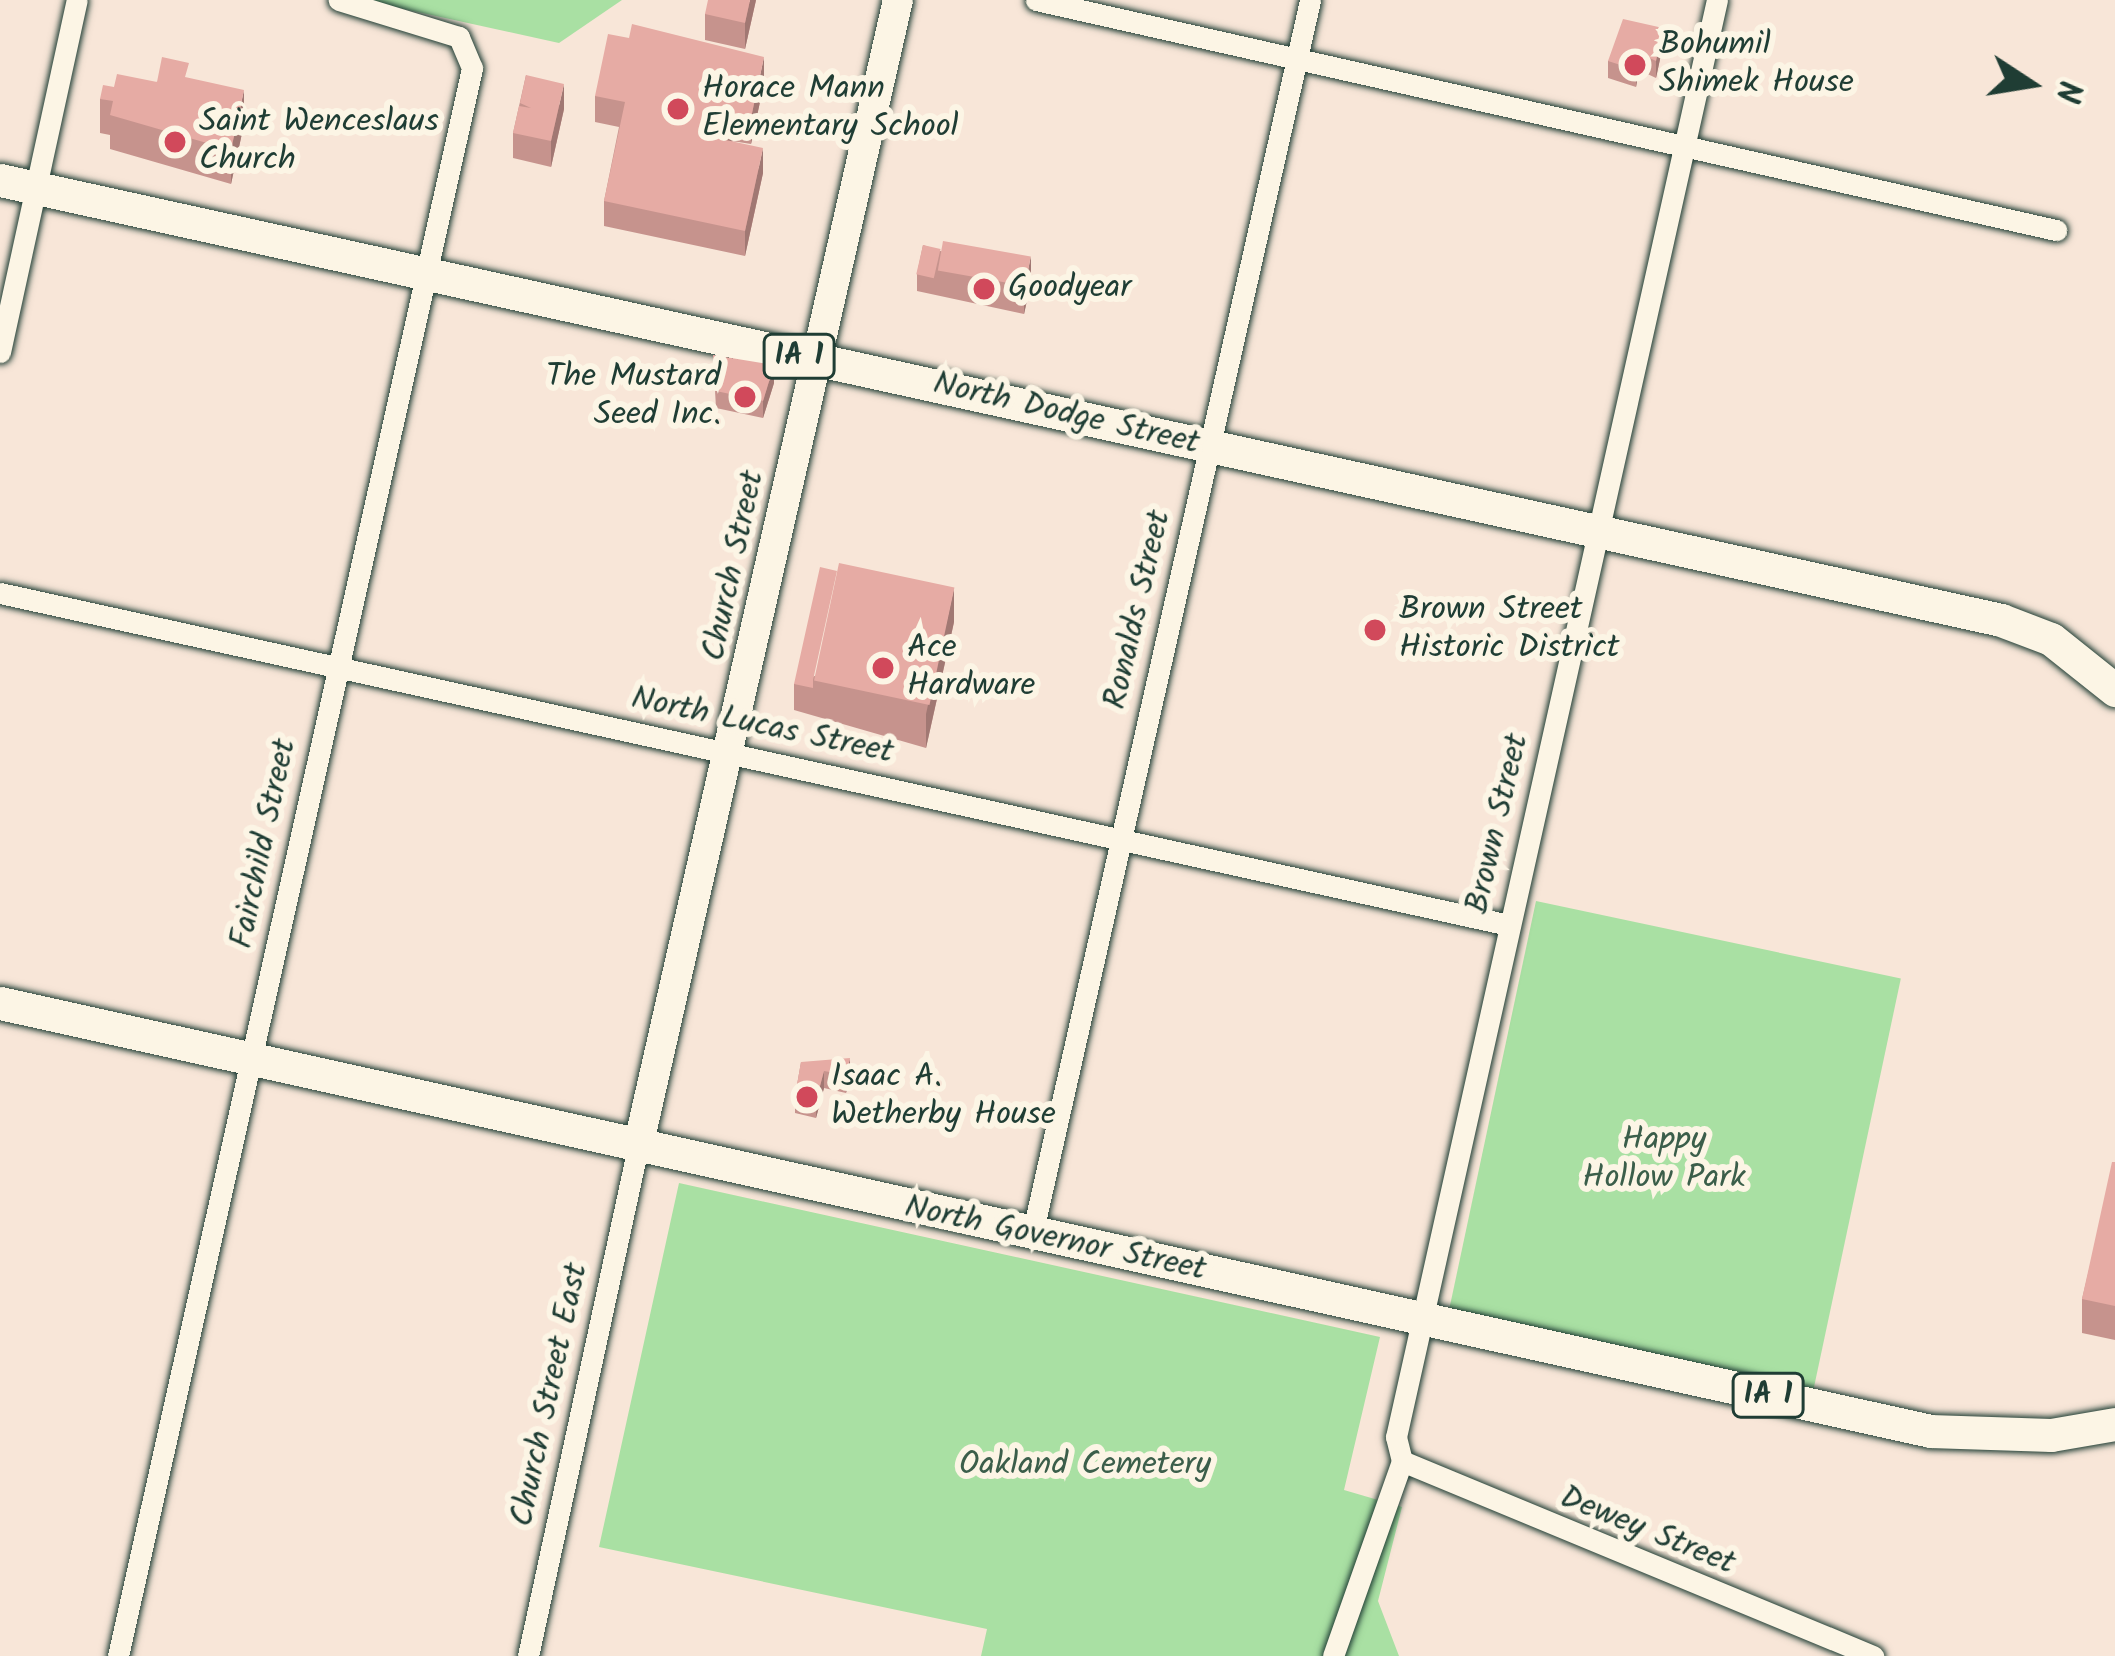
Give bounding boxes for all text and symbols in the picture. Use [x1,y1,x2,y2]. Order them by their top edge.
north arrow [1971,24,2091,144]
place label: Bohumil Shimek House [1659,26,1854,104]
marker: Bohumil Shimek House [1622,52,1648,78]
place label: Horace Mann Elementary School [702,70,959,148]
text: N [2039,76,2095,107]
marker: Horace Mann Elementary School [665,96,691,122]
place label: Saint Wenceslaus Church [199,103,439,181]
marker: Saint Wenceslaus Church [162,129,188,155]
place label: Goodyear [1008,269,1131,309]
marker: Goodyear [971,276,997,302]
road number: IA 1 [760,332,838,380]
place label: The Mustard Seed Inc. [546,358,721,436]
street label: North Dodge Street [929,365,1203,465]
marker: The Mustard Seed Inc. [732,384,758,410]
street label: Church Street [696,467,774,665]
street label: Ronalds Street [1097,507,1181,713]
place label: Brown Street Historic District [1399,591,1620,669]
marker: Brown Street Historic District [1362,617,1388,643]
place label: Ace Hardware [907,629,1035,707]
marker: Ace Hardware [870,655,896,681]
street label: North Lucas Street [627,680,897,774]
street label: Brown Street [1459,730,1539,918]
street label: Fairchild Street [223,736,307,952]
place label: Isaac A. Wetherby House [831,1058,1056,1136]
marker: Isaac A. Wetherby House [794,1084,820,1110]
park label: Happy Hollow Park [1582,1121,1746,1199]
street label: North Governor Street [901,1189,1209,1291]
street label: Church Street East [504,1260,598,1530]
road number: IA 1 [1729,1371,1807,1419]
park label: Oakland Cemetery [959,1446,1211,1486]
street label: Dewey Street [1554,1479,1740,1585]

